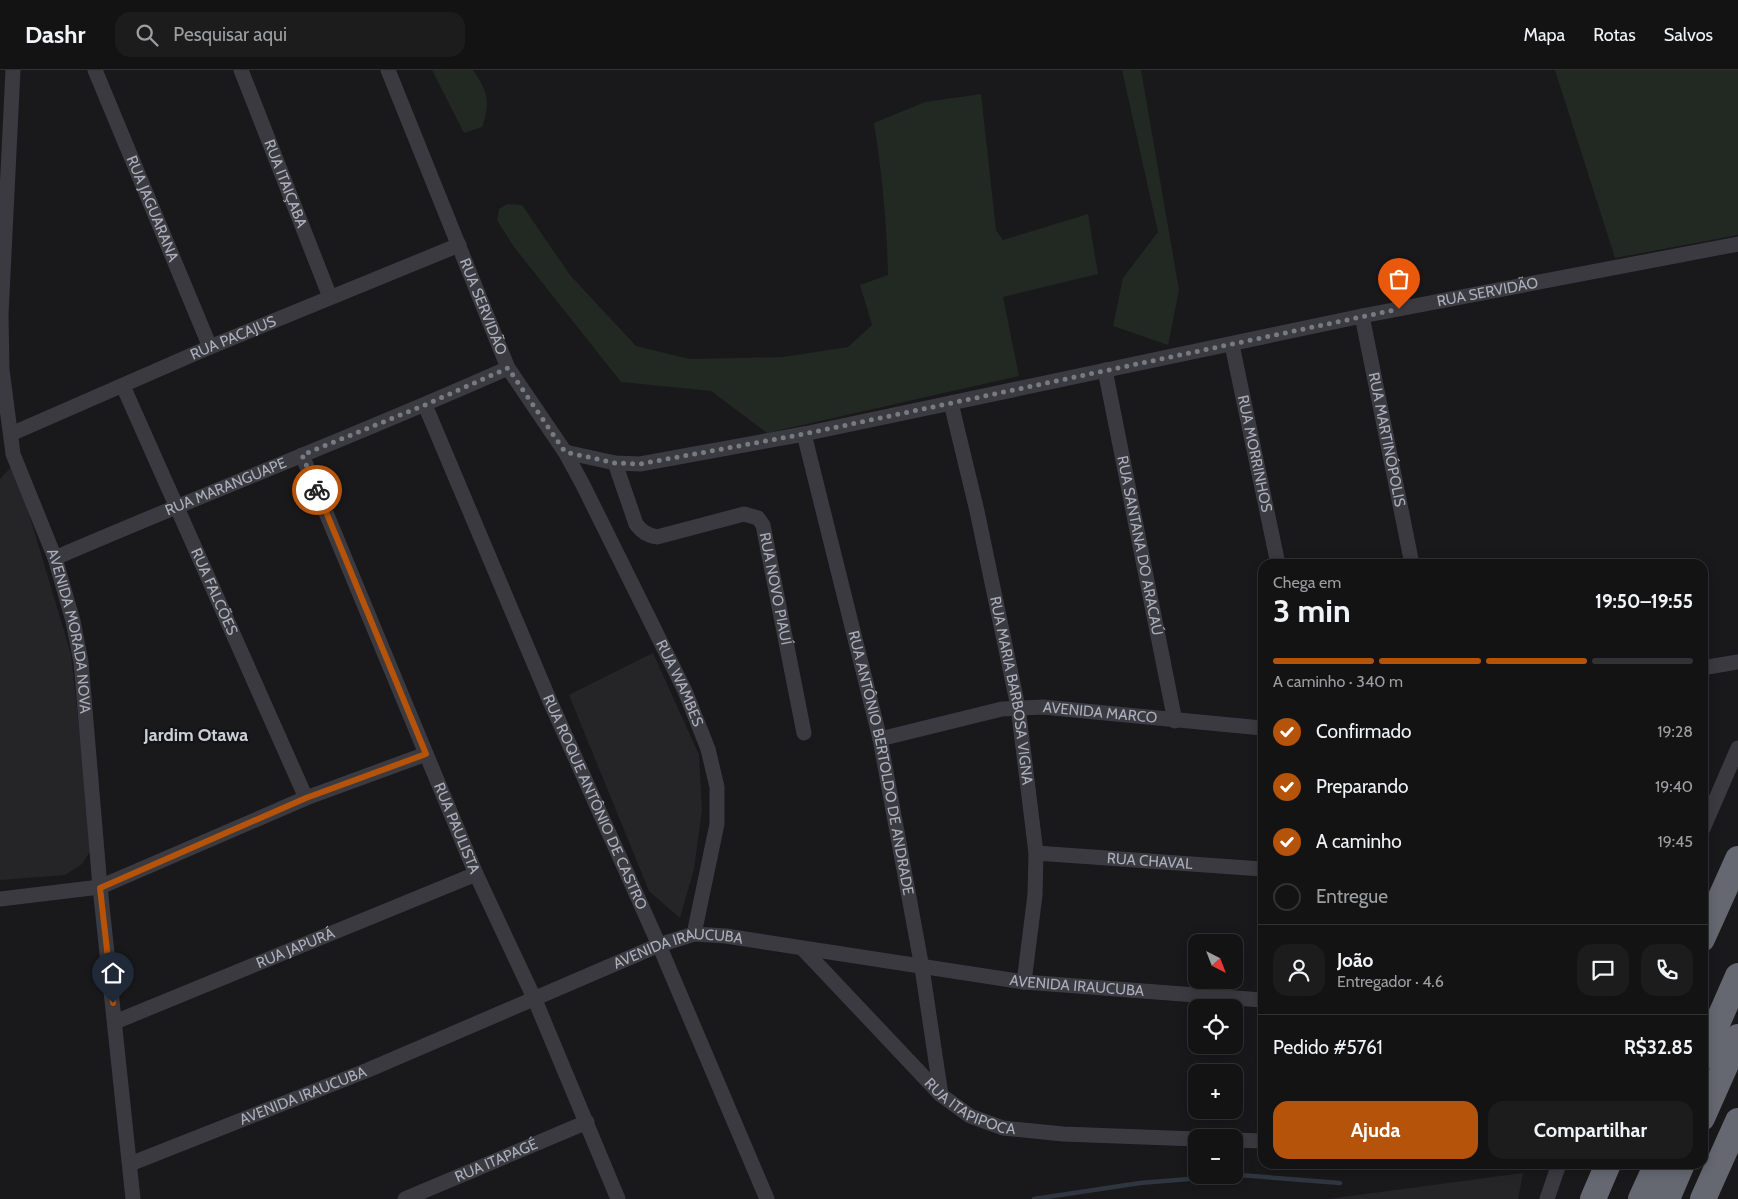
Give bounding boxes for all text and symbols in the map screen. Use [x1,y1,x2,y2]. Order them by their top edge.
search box [115,12,465,57]
text: Dashr [25,20,85,49]
icon: search [133,21,161,49]
text: Pesquisar aqui [173,23,287,46]
text: Mapa [1523,24,1565,46]
text: Rotas [1593,24,1636,46]
text: Salvos [1664,24,1713,46]
street label: RUA ITAIÇABA [260,137,311,231]
street label: RUA JAGUARANA [122,153,183,265]
street label: RUA SERVIDÃO [456,256,511,358]
pin [1378,258,1420,309]
icon: bag [1385,265,1413,293]
street label: RUA SERVIDÃO [1435,273,1540,310]
street label: RUA PACAJUS [187,312,279,364]
street label: RUA MARTINÓPOLIS [1365,371,1409,509]
street label: RUA MORRINHOS [1234,393,1276,514]
street label: RUA MARANGUAPE [162,454,289,520]
street label: RUA SANTANA DO ARACAÚ [1113,454,1168,637]
courier [292,465,342,515]
icon: bike [303,476,331,504]
street label: RUA NOVO PIAUÍ [756,531,796,647]
street label: RUA FALCÕES [187,545,242,638]
street label: AVENIDA MORADA NOVA [43,546,94,715]
text: Chega em [1273,573,1341,592]
text: 19:50–19:55 [1595,590,1693,613]
text: 3 min [1273,591,1351,630]
street label: RUA MARIA BARBOSA VIGNA [986,595,1037,787]
street label: RUA ANTÔNIO BERTOLDO DE ANDRADE [844,629,917,897]
street label: RUA WAMBES [652,637,707,729]
text: A caminho · 340 m [1273,672,1403,691]
street label: RUA ROQUE ANTÔNIO DE CASTRO [539,692,651,912]
street label: AVENIDA MARCO [1042,698,1158,727]
icon: check [1273,718,1301,746]
text: Confirmado [1316,720,1412,743]
text: 19:28 [1657,722,1693,741]
district label: Jardim Otawa [143,724,248,746]
icon: check [1273,773,1301,801]
text: Preparando [1316,775,1409,798]
text: 19:40 [1655,777,1693,796]
street label: RUA PAULISTA [430,780,484,877]
icon: check [1273,828,1301,856]
text: A caminho [1316,830,1402,853]
text: 19:45 [1657,832,1693,851]
street label: RUA CHAVAL [1106,849,1194,873]
text: Entregue [1316,885,1388,908]
street label: RUA JAPURÁ [254,923,338,972]
street label: AVENIDA IRAUCUBA [610,925,745,973]
north arrow [1188,934,1242,989]
map controls [1188,934,1243,1184]
button: person [1273,944,1325,996]
button: chat [1577,944,1629,996]
button: phone [1641,944,1693,996]
text: João [1337,949,1373,972]
pin [92,952,134,1003]
icon: home [99,959,127,987]
street label: AVENIDA IRAUCUBA [1008,971,1146,1000]
text: Entregador · 4.6 [1337,972,1444,991]
button: locate [1188,999,1243,1054]
text: Pedido #5761 [1273,1036,1383,1059]
text: R$32.85 [1624,1036,1693,1059]
street label: AVENIDA IRAUCUBA [237,1062,370,1129]
button: + [1188,1064,1243,1119]
street label: RUA ITAPIPOCA [921,1074,1017,1138]
button: Ajuda [1273,1101,1478,1159]
button: Compartilhar [1488,1101,1693,1159]
button: − [1188,1129,1243,1184]
street label: RUA ITAPAGÉ [452,1134,540,1186]

